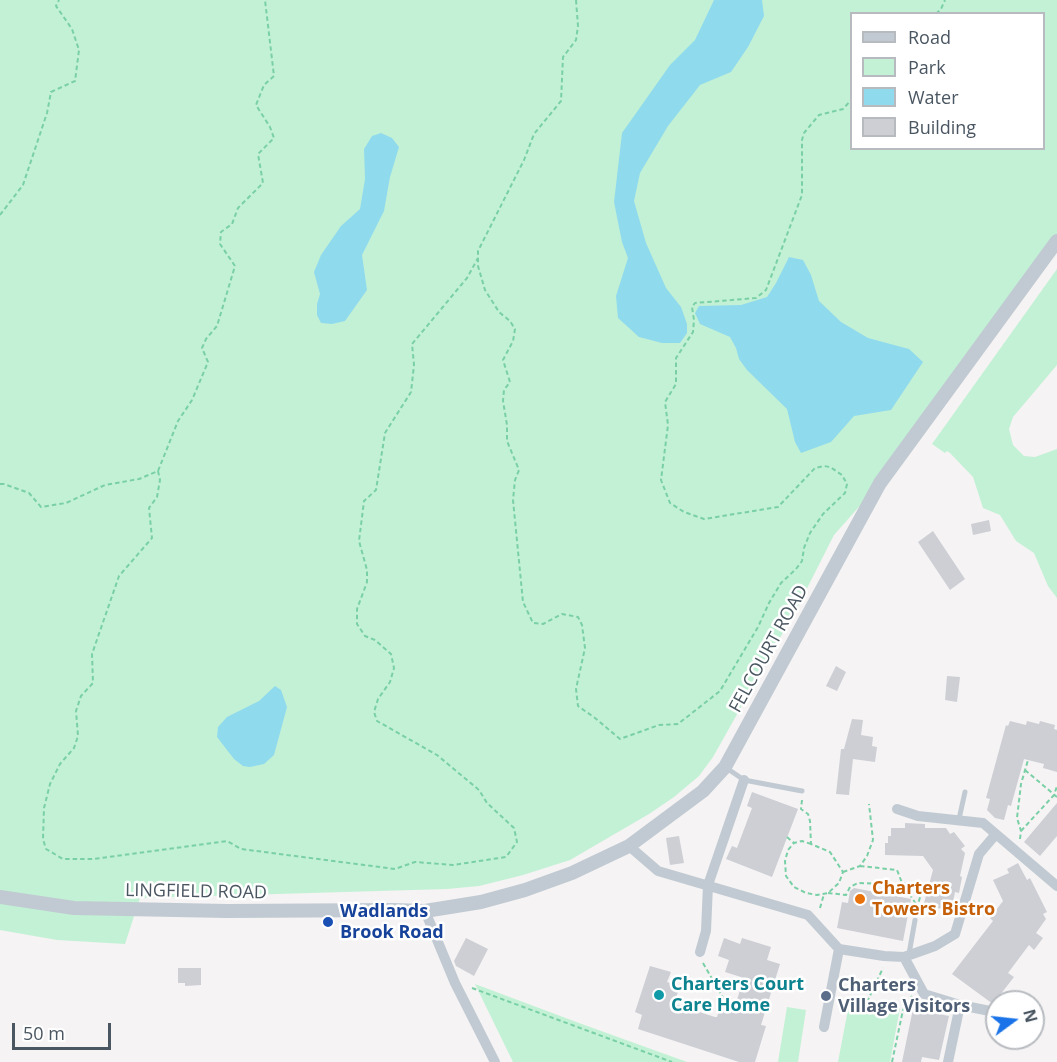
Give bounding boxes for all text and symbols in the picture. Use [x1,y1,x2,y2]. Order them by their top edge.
legend [850,12,1045,150]
text: Road [908,25,951,49]
text: Park [908,55,946,79]
text: Water [908,85,959,109]
text: Building [908,115,976,139]
street label: FELCOURT ROAD [725,581,813,717]
place label: Charters Towers Bistro [872,878,995,920]
street label: LINGFIELD ROAD [125,880,267,904]
marker: Charters Towers Bistro [853,892,867,906]
place label: Wadlands Brook Road [340,901,444,944]
marker: Wadlands Brook Road [321,915,335,929]
place label: Charters Court Care Home [671,974,804,1016]
place label: Charters Village Visitors [838,975,970,1018]
marker: Charters Court Care Home [652,988,666,1002]
marker: Charters Village Visitors [819,989,833,1003]
north arrow [985,990,1045,1050]
text: N [1018,1007,1043,1025]
scale bar [15,1011,114,1049]
text: 50 m [23,1021,65,1045]

